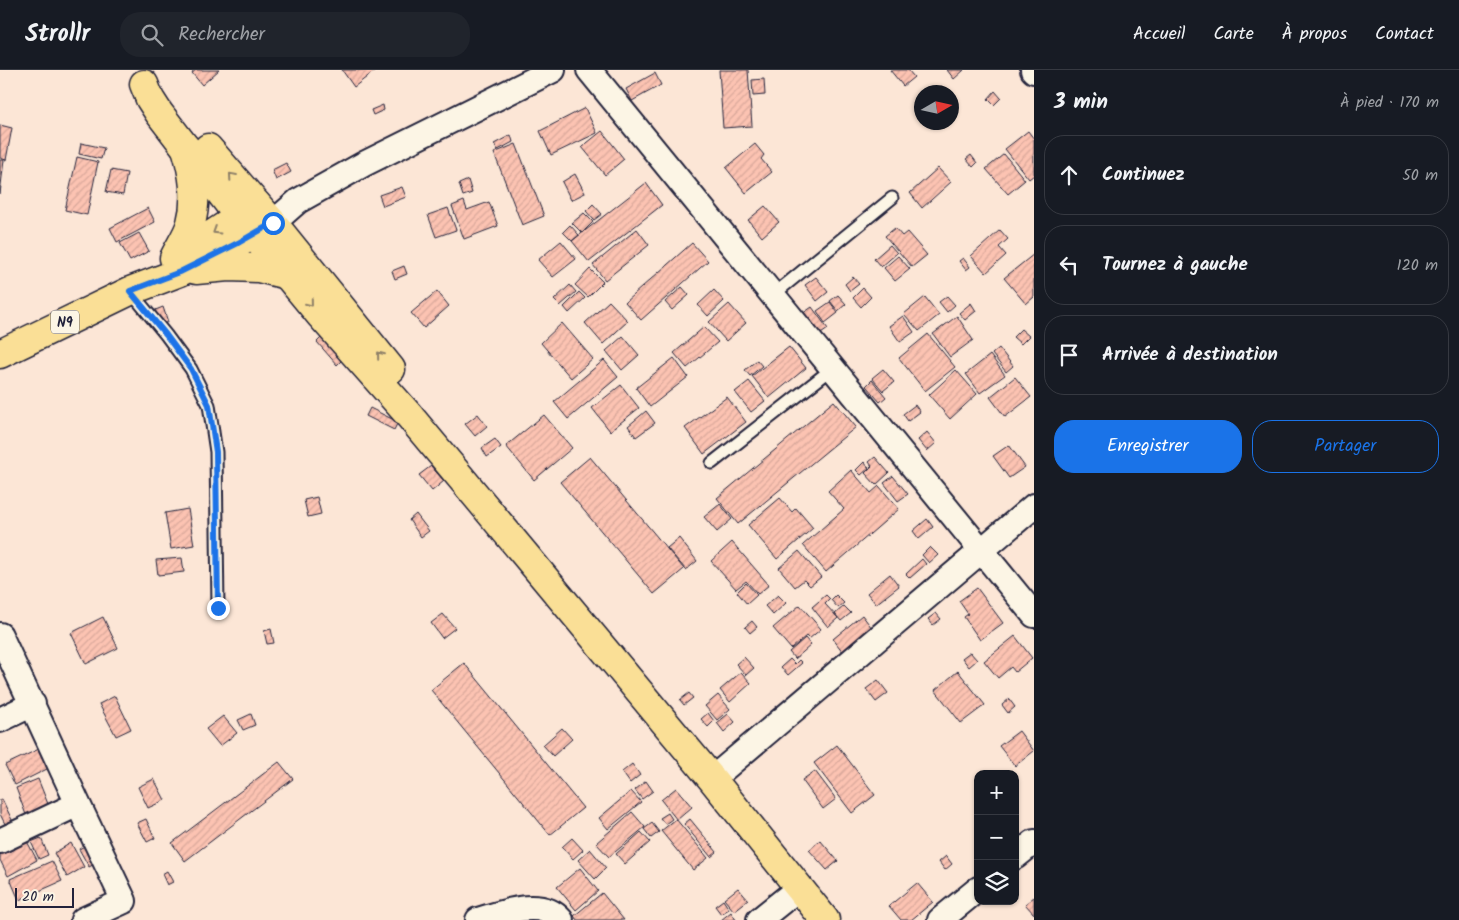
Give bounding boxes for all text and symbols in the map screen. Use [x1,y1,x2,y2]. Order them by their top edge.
search box [120,12,470,57]
text: Strollr [25,15,90,54]
text: Rechercher [178,20,265,50]
text: Accueil [1133,20,1186,49]
text: Carte [1214,20,1254,49]
text: À propos [1282,20,1347,49]
text: Contact [1375,20,1434,49]
icon: search [138,21,166,49]
north arrow [914,85,959,130]
text: 3 min [1054,86,1108,119]
text: À pied · 170 m [1340,90,1439,115]
text: Continuez [1102,160,1185,190]
icon: ahead [1055,161,1083,189]
text: 50 m [1402,163,1438,188]
one-way arrow [229,173,238,182]
route start [262,212,285,235]
one-way arrow [213,225,222,235]
text: Tournez à gauche [1102,250,1248,280]
icon: left [1055,251,1083,279]
text: 120 m [1397,253,1438,278]
one-way arrow [305,298,314,307]
road number: N9 [51,310,79,334]
text: Arrivée à destination [1102,340,1278,370]
icon: arrive [1055,341,1083,369]
one-way arrow [378,352,386,361]
button: Enregistrer [1054,420,1242,473]
button: Partager [1252,420,1439,473]
route end [207,597,230,620]
map controls [974,770,1019,905]
button: + [974,770,1019,815]
button: − [974,815,1019,860]
button: layers [974,860,1019,905]
scale bar [15,885,74,908]
text: 20 m [22,886,54,908]

